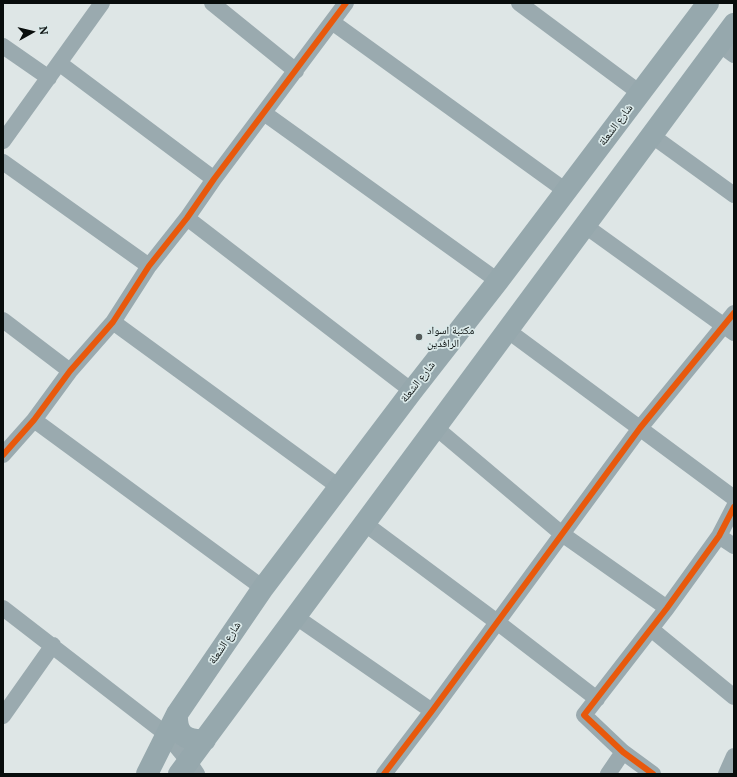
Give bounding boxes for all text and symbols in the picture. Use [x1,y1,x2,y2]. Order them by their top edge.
north arrow [12,12,52,52]
text: N [36,25,51,36]
street label: شارع الشعلة [596,102,636,148]
place label: مكتبة اسواد الرافدين [427,324,474,350]
marker: مكتبة اسواد الرافدين [414,332,424,342]
street label: شارع الشعلة [398,359,438,405]
street label: شارع الشعلة [206,619,244,667]

